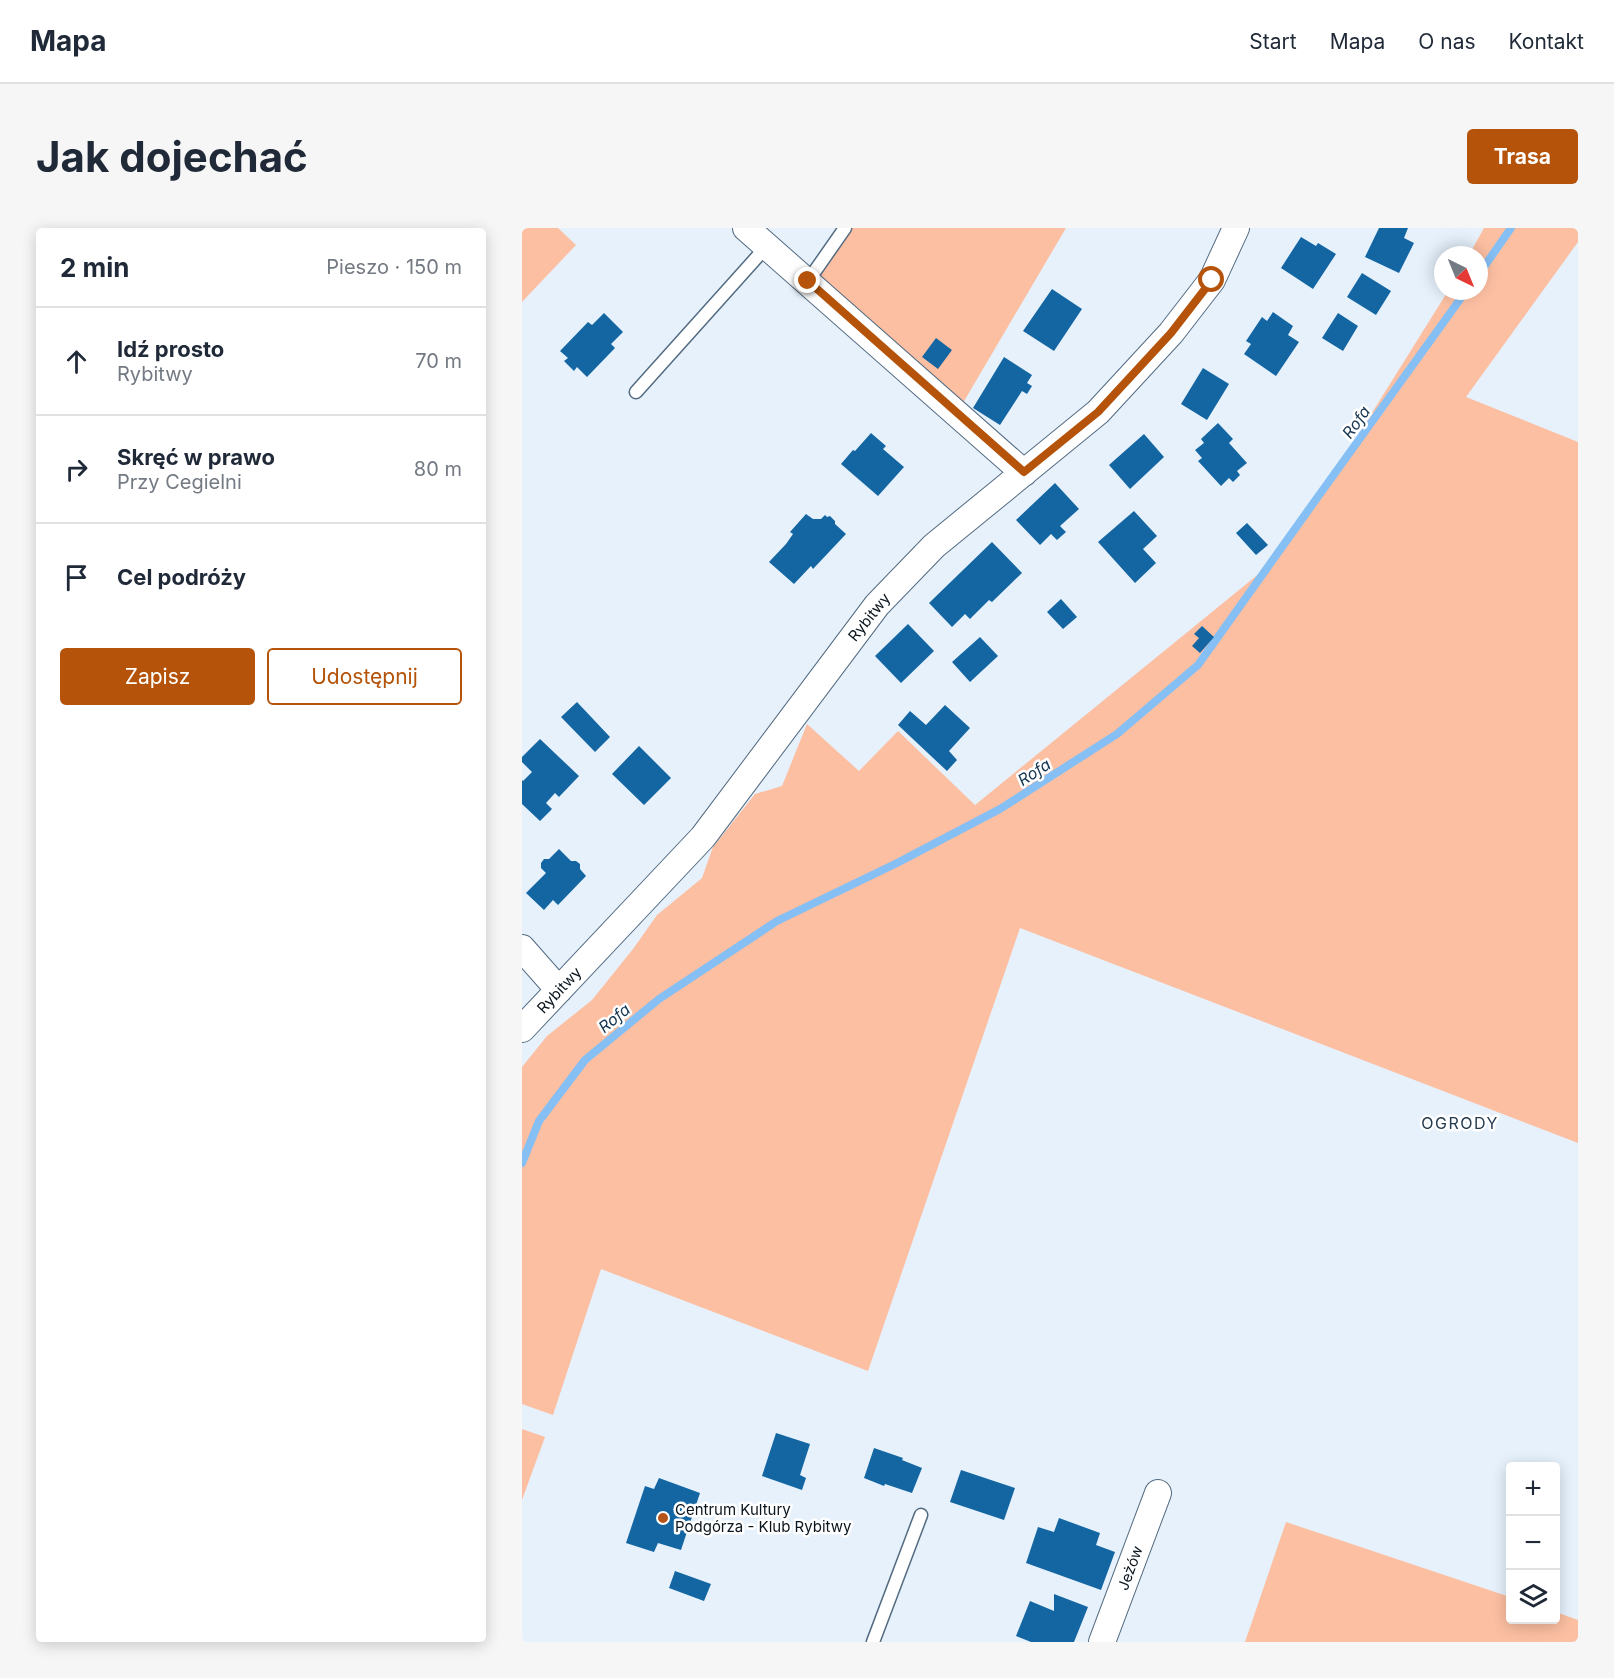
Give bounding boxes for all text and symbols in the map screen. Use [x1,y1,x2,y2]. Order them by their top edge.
text: Mapa [30,24,107,58]
text: Start [1249,29,1297,54]
text: Mapa [1330,29,1385,54]
text: O nas [1418,29,1476,54]
text: Kontakt [1509,29,1584,54]
button: Trasa [1467,129,1578,184]
text: Jak dojechać [36,131,308,182]
north arrow [1434,246,1488,300]
text: 2 min [60,252,130,283]
text: Pieszo · 150 m [326,255,462,279]
route start [1198,266,1224,292]
route end [794,267,820,293]
text: Idź prosto [117,336,224,362]
icon: ahead [60,345,93,378]
text: 70 m [415,349,462,373]
text: Rybitwy [117,362,193,386]
water label: Rofa [1338,402,1374,442]
text: Skręć w prawo [117,444,275,470]
icon: right [60,453,93,486]
text: 80 m [414,457,462,481]
text: Przy Cegielni [117,470,242,494]
icon: arrive [60,561,93,594]
text: Cel podróży [117,564,246,590]
street label: Rybitwy [844,589,895,645]
button: Zapisz [60,648,255,705]
button: Udostępnij [267,648,462,705]
water label: Rofa [1014,754,1054,790]
street label: Rybitwy [533,962,586,1017]
water label: Rofa [594,999,634,1037]
district label: OGRODY [1421,1113,1499,1133]
map controls [1506,1462,1560,1624]
button: + [1506,1462,1560,1516]
place label: Centrum Kultury Podgórza - Klub Rybitwy [675,1500,852,1536]
marker: Centrum Kultury Podgórza - Klub Rybitwy [656,1511,670,1525]
button: − [1506,1516,1560,1570]
street label: Jeżów [1113,1543,1147,1593]
button: layers [1506,1570,1560,1624]

